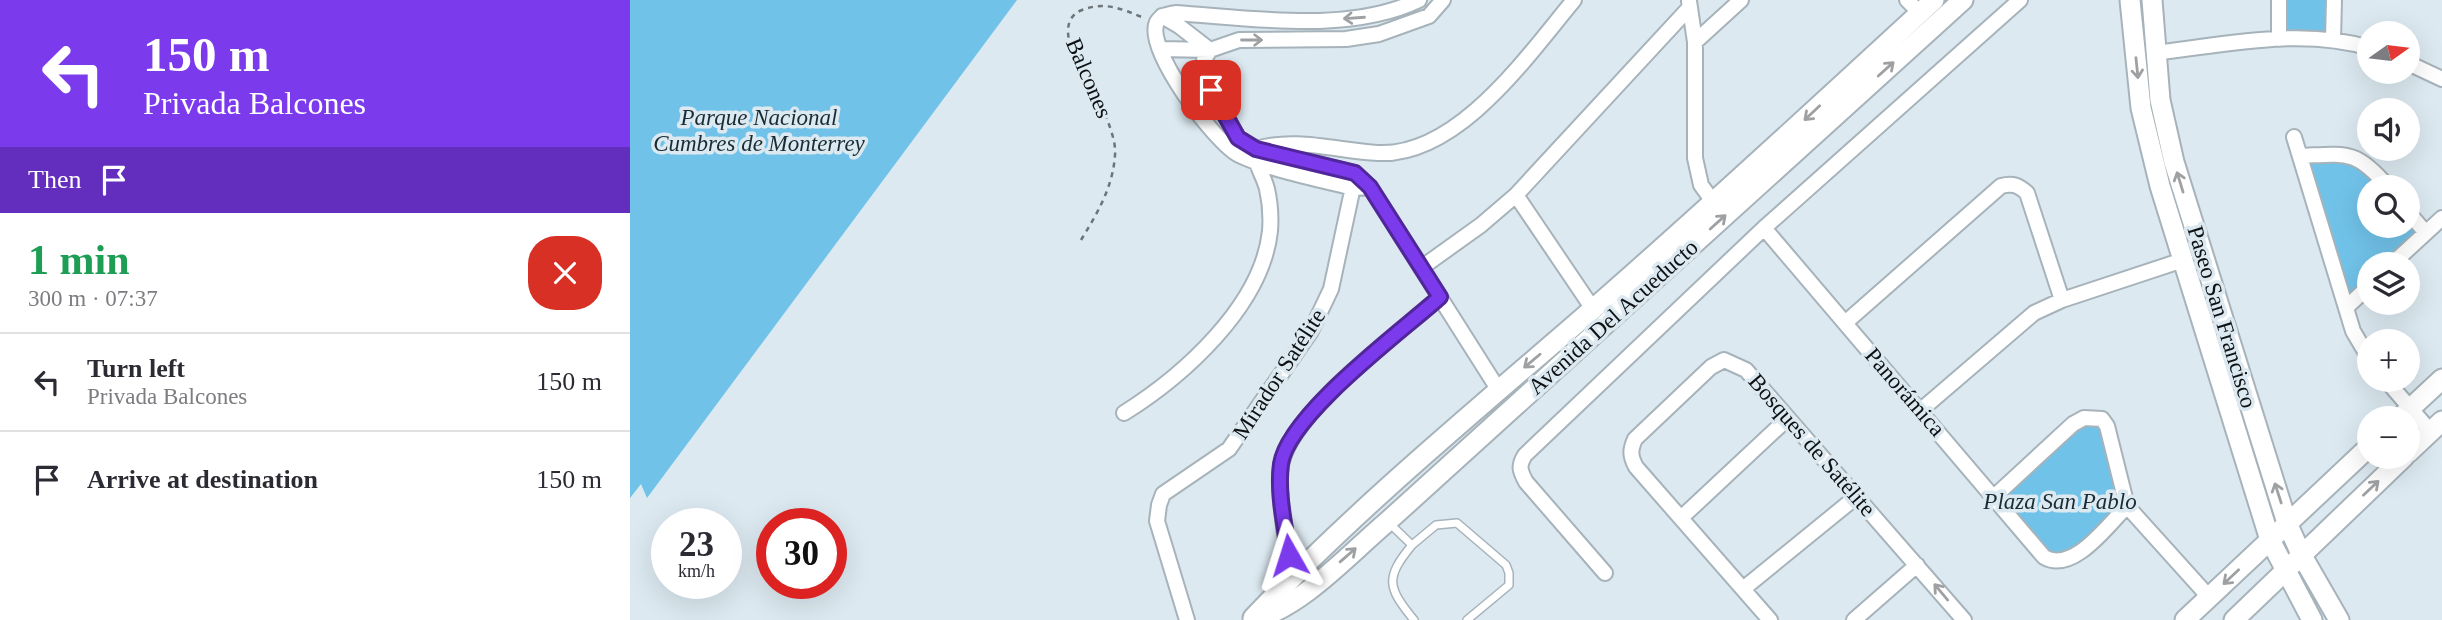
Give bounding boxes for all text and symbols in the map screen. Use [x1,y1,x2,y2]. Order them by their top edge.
one-way arrow [1343,11,1366,24]
north arrow [2357,21,2420,84]
map controls [2357,21,2420,469]
text: 150 m [143,27,270,82]
icon: left [28,28,119,119]
one-way arrow [1240,33,1263,47]
street label: Balcones [1061,34,1117,122]
one-way arrow [2131,56,2144,79]
pin [1181,60,1241,120]
one-way arrow [1877,61,1895,77]
icon: arrive [1192,71,1230,109]
text: Privada Balcones [143,85,366,121]
button: sound [2357,98,2420,161]
one-way arrow [1804,104,1821,121]
park label: Parque Nacional Cumbres de Monterrey [653,105,866,156]
icon: arrive [95,161,133,199]
text: Then [28,165,81,194]
one-way arrow [2173,171,2186,193]
button: search [2357,175,2420,238]
one-way arrow [1709,214,1727,230]
street label: Paseo San Francisco [2182,223,2262,411]
street label: Avenida Del Acueducto [1523,234,1703,400]
button: close [528,236,602,310]
text: 1 min [28,237,130,283]
button: layers [2357,252,2420,315]
text: 300 m · 07:37 [28,286,158,311]
street label: Mirador Satélite [1228,304,1330,444]
button: + [2357,329,2420,392]
street label: Panorámica [1860,343,1950,441]
one-way arrow [1523,353,1541,369]
text: Turn left [87,354,185,383]
icon: left [28,363,66,401]
text: 150 m [536,367,602,396]
street label: Bosques de Satélite [1743,369,1881,521]
text: Privada Balcones [87,384,247,409]
button: − [2357,406,2420,469]
icon: arrive [28,461,66,499]
text: Arrive at destination [87,465,318,494]
text: 150 m [536,465,602,494]
one-way arrow [2362,479,2379,496]
one-way arrow [2271,482,2283,504]
park label: Plaza San Pablo [1982,489,2137,514]
speed limit sign: 30 [756,508,847,599]
position arrow [1252,518,1326,592]
text: 23 [679,525,714,564]
one-way arrow [1339,547,1357,563]
text: km/h [678,561,715,581]
one-way arrow [2222,569,2240,585]
one-way arrow [1933,584,1949,602]

